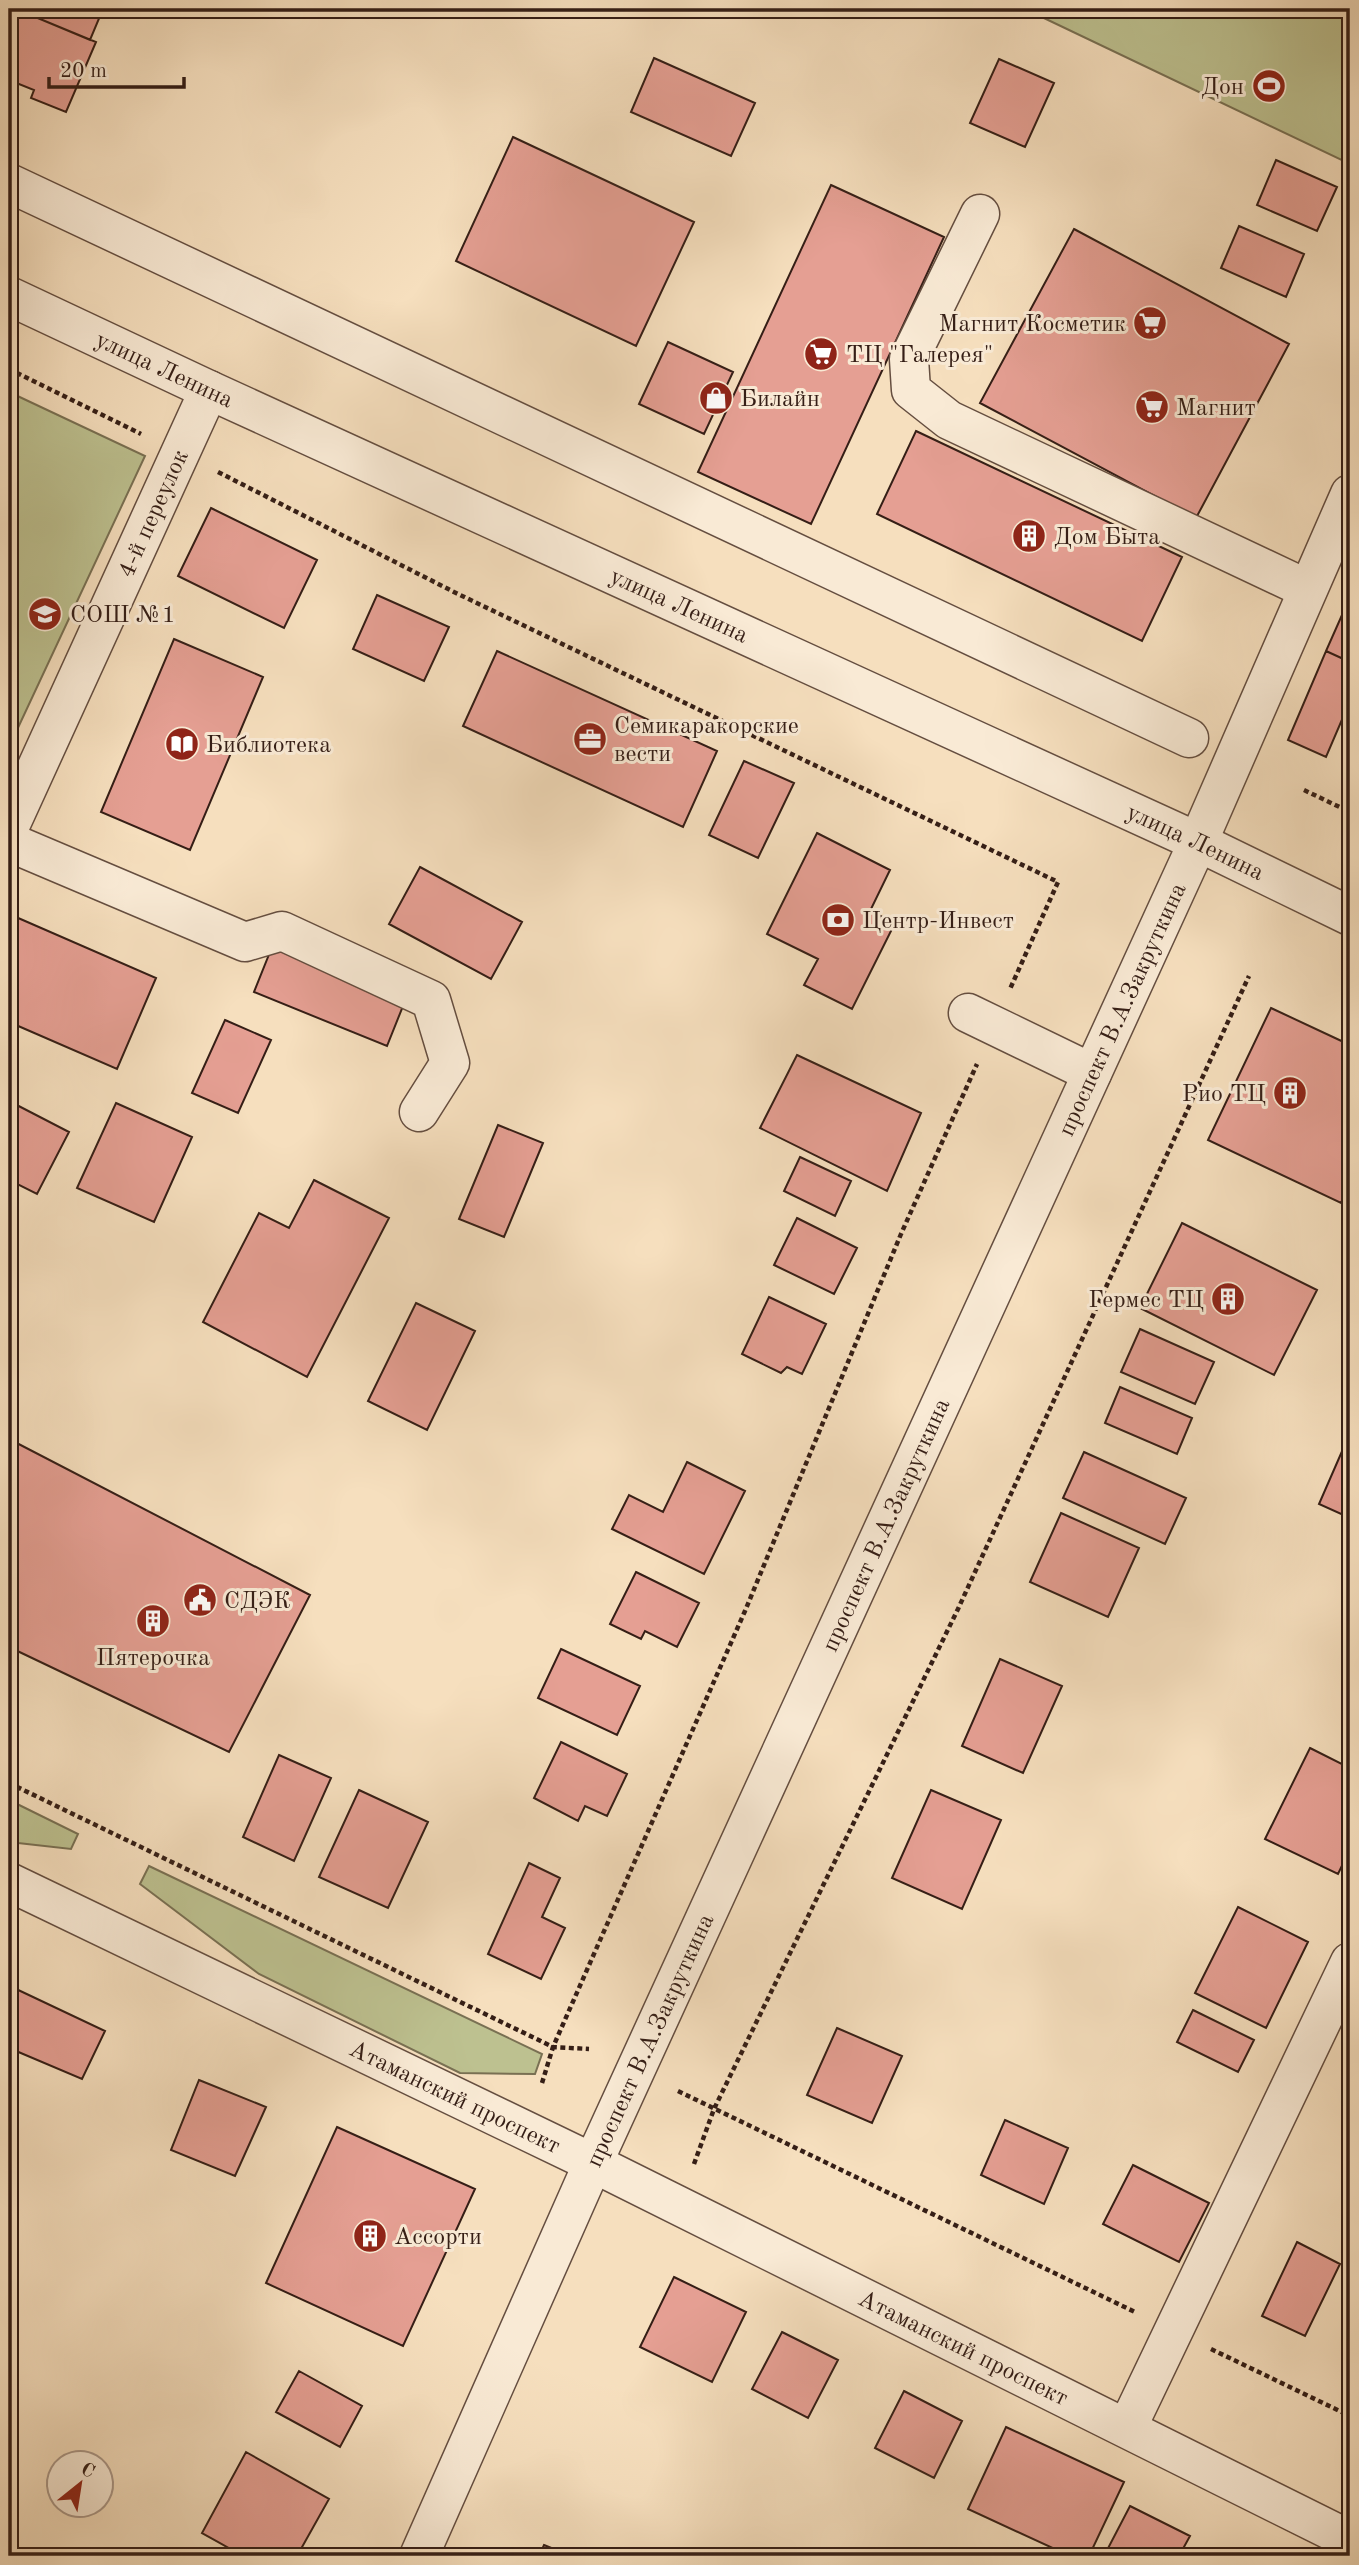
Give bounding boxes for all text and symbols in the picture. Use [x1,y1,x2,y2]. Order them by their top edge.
scale bar [49,46,184,90]
text: 20 m [60,61,107,82]
sports icon: Дон [1250,67,1288,105]
place label: Дон [1201,76,1244,100]
supermarket icon: Магнит Косметик [1131,304,1169,342]
place label: Магнит Косметик [938,313,1126,337]
street label: улица Ленина [91,328,236,413]
supermarket icon: ТЦ "Галерея" [802,335,840,373]
place label: ТЦ "Галерея" [846,344,993,368]
shop icon: Билайн [697,379,735,417]
place label: Билайн [740,388,820,412]
supermarket icon: Магнит [1133,388,1171,426]
place label: Магнит [1176,397,1256,421]
street label: 4-й переулок [115,447,194,582]
building icon: Дом Быта [1010,517,1048,555]
place label: Дом Быта [1054,526,1160,550]
street label: улица Ленина [606,565,751,649]
school or university icon: СОШ №1 [26,595,64,633]
place label: СОШ №1 [70,604,176,628]
place label: Семикаракорские вести [614,715,799,767]
office icon: Семикаракорские вести [571,720,609,758]
library icon: Библиотека [163,725,201,763]
place label: Библиотека [206,734,331,758]
street label: улица Ленина [1122,801,1267,886]
street label: проспект В.А.Закруткина [1055,880,1192,1140]
bank icon: Центр-Инвест [819,901,857,939]
place label: Центр-Инвест [862,910,1014,934]
building icon: Рио ТЦ [1271,1074,1309,1112]
place label: Рио ТЦ [1182,1083,1266,1107]
building icon: Гермес ТЦ [1209,1280,1247,1318]
place label: Гермес ТЦ [1088,1289,1204,1313]
street label: проспект В.А.Закруткина [819,1395,956,1656]
public building icon: СДЭК [181,1581,219,1619]
place label: СДЭК [224,1590,291,1614]
building icon: Пятeрочка [134,1602,172,1640]
place label: Пятeрочка [96,1647,210,1671]
street label: проспект В.А.Закруткина [583,1911,719,2171]
street label: Атаманский проспект [345,2038,563,2159]
building icon: Ассорти [351,2217,389,2255]
place label: Ассорти [394,2226,482,2250]
street label: Атаманский проспект [854,2287,1071,2412]
north arrow [46,2450,116,2520]
text: С [77,2460,97,2483]

